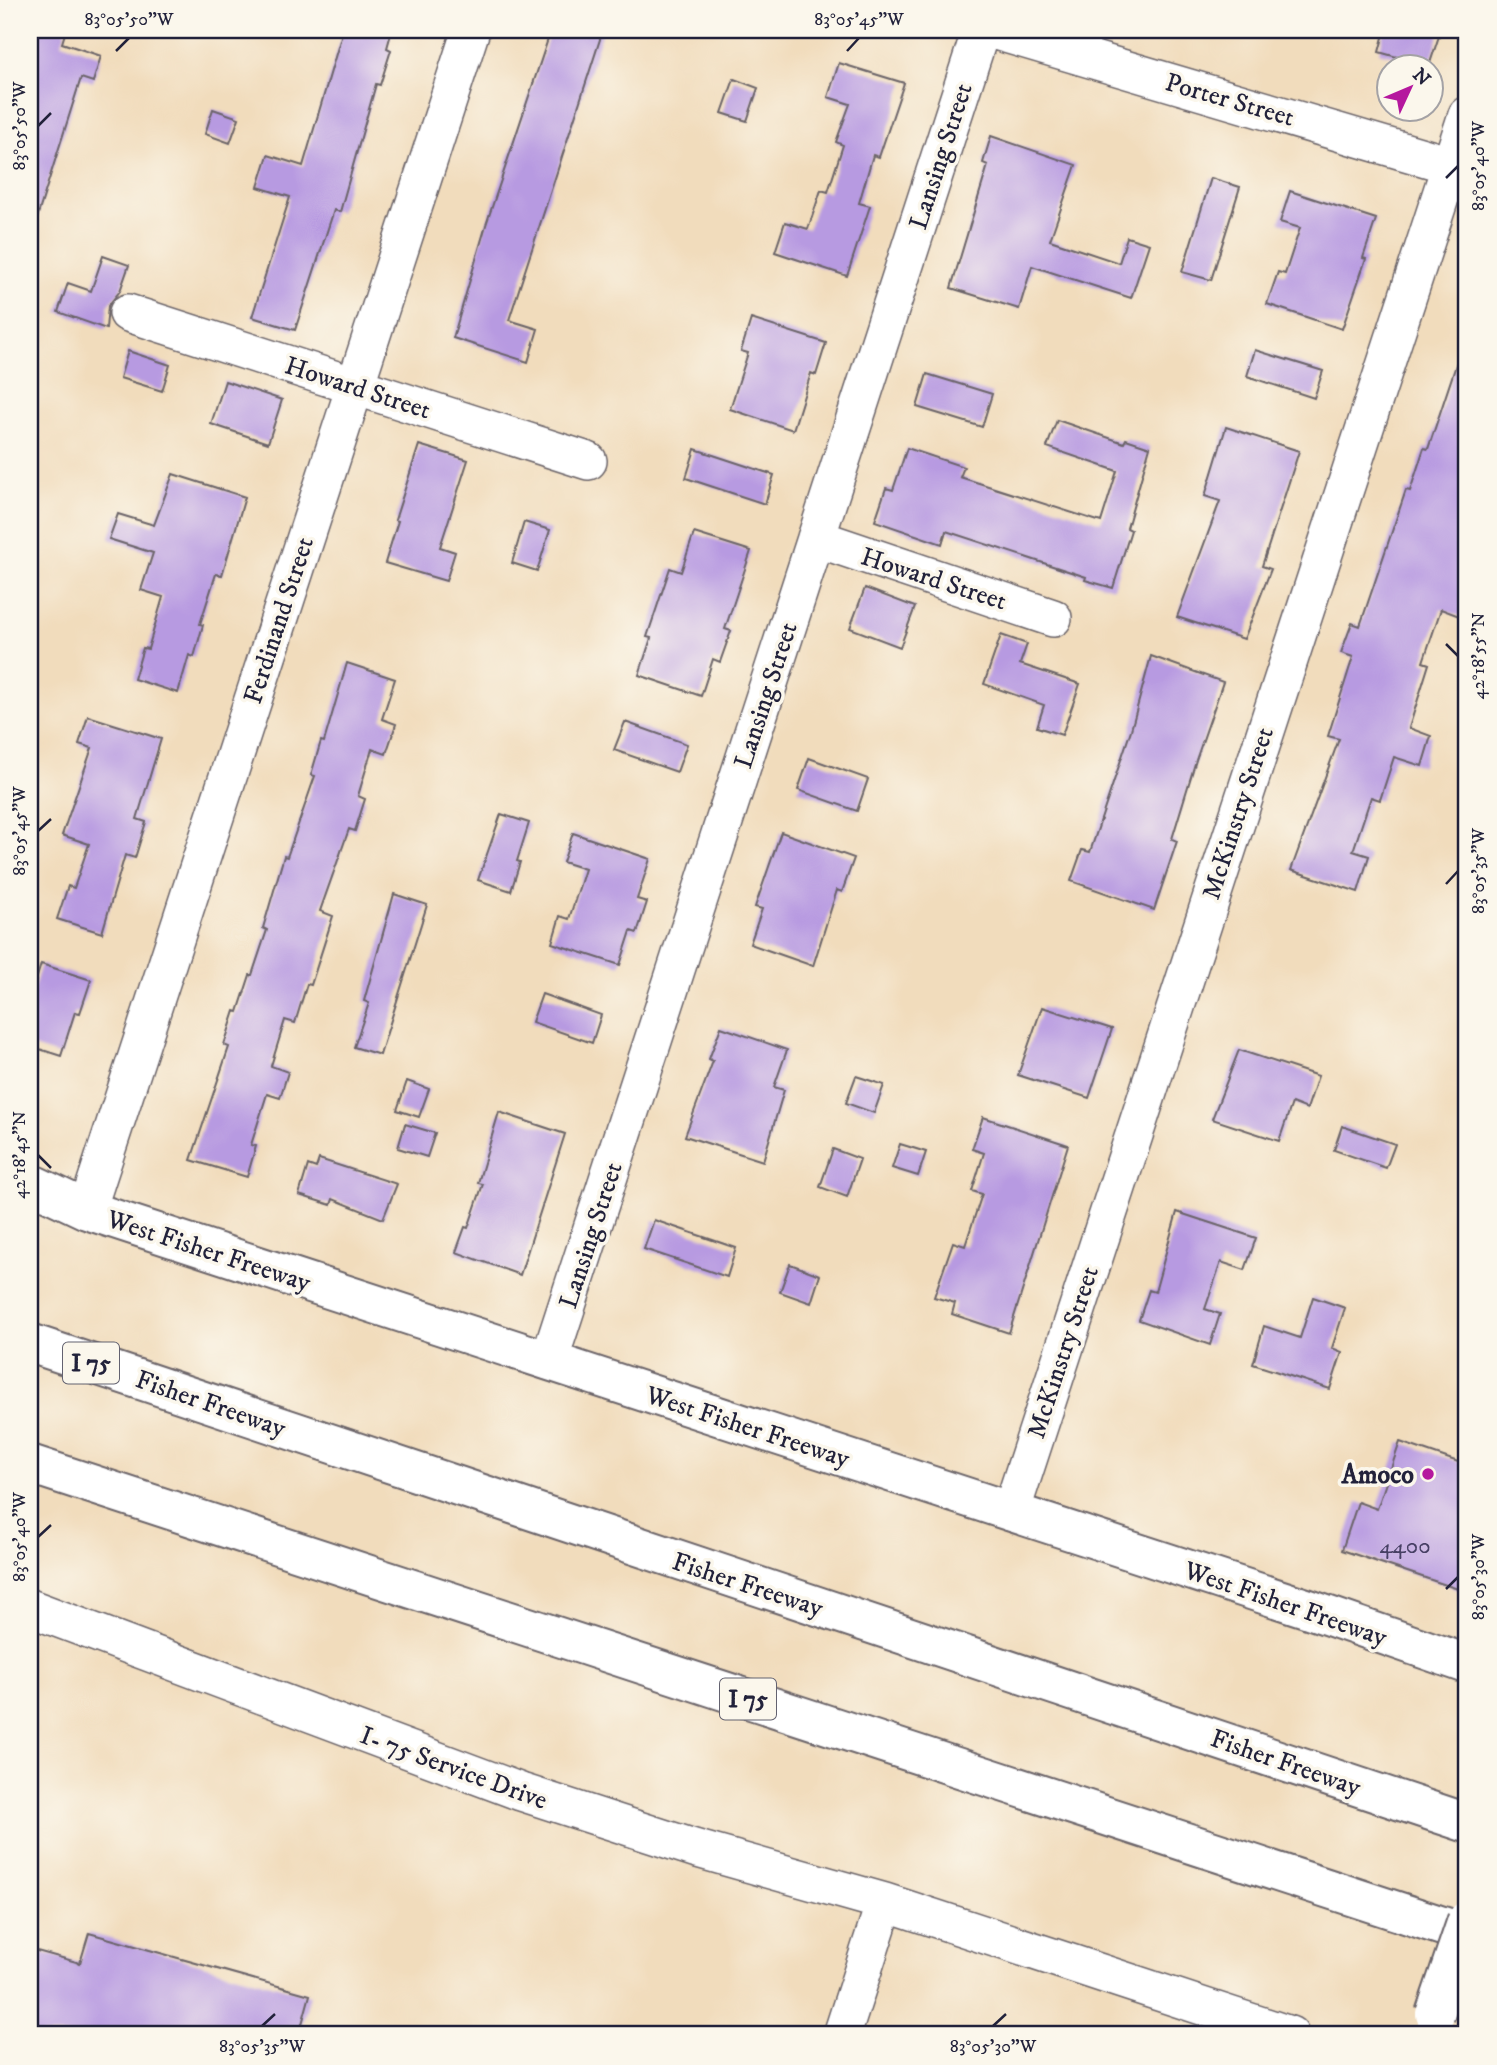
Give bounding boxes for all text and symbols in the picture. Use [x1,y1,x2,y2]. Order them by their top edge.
text: 83°05'50"W [85,9,174,31]
text: 83°05'45"W [814,9,904,31]
north arrow [1374,52,1444,122]
text: N [1407,64,1435,91]
street label: Porter Street [1161,66,1298,135]
street label: Lansing Street [902,79,981,234]
text: 83°05'50"W [9,81,31,170]
text: 83°05'40"W [1468,120,1490,211]
street label: Howard Street [280,349,435,428]
street label: Ferdinand Street [237,533,322,708]
street label: Howard Street [856,540,1011,619]
text: 42°18'55"N [1468,612,1490,699]
street label: Lansing Street [727,618,806,773]
street label: McKinstry Street [1195,723,1282,904]
text: 83°05'45"W [9,786,31,876]
text: 83°05'35"W [1468,828,1490,914]
text: 42°18'45"N [9,1111,31,1199]
street label: Lansing Street [552,1158,631,1313]
street label: West Fisher Freeway [101,1203,315,1300]
street label: McKinstry Street [1020,1262,1107,1443]
road number: I 75 [63,1343,119,1384]
street label: Fisher Freeway [131,1363,291,1446]
street label: West Fisher Freeway [640,1379,854,1476]
place label: Amoco [1341,1459,1414,1492]
marker: Amoco [1420,1466,1436,1482]
text: 83°05'40"W [9,1491,31,1582]
house number: 4400 [1379,1532,1431,1561]
text: 83°05'30"W [1468,1533,1490,1620]
street label: Fisher Freeway [668,1546,828,1626]
street label: West Fisher Freeway [1179,1554,1392,1655]
road number: I 75 [720,1679,776,1720]
street label: I- 75 Service Drive [355,1719,552,1818]
street label: Fisher Freeway [1206,1722,1366,1805]
text: 83°05'35"W [219,2036,305,2058]
text: 83°05'30"W [950,2036,1037,2058]

